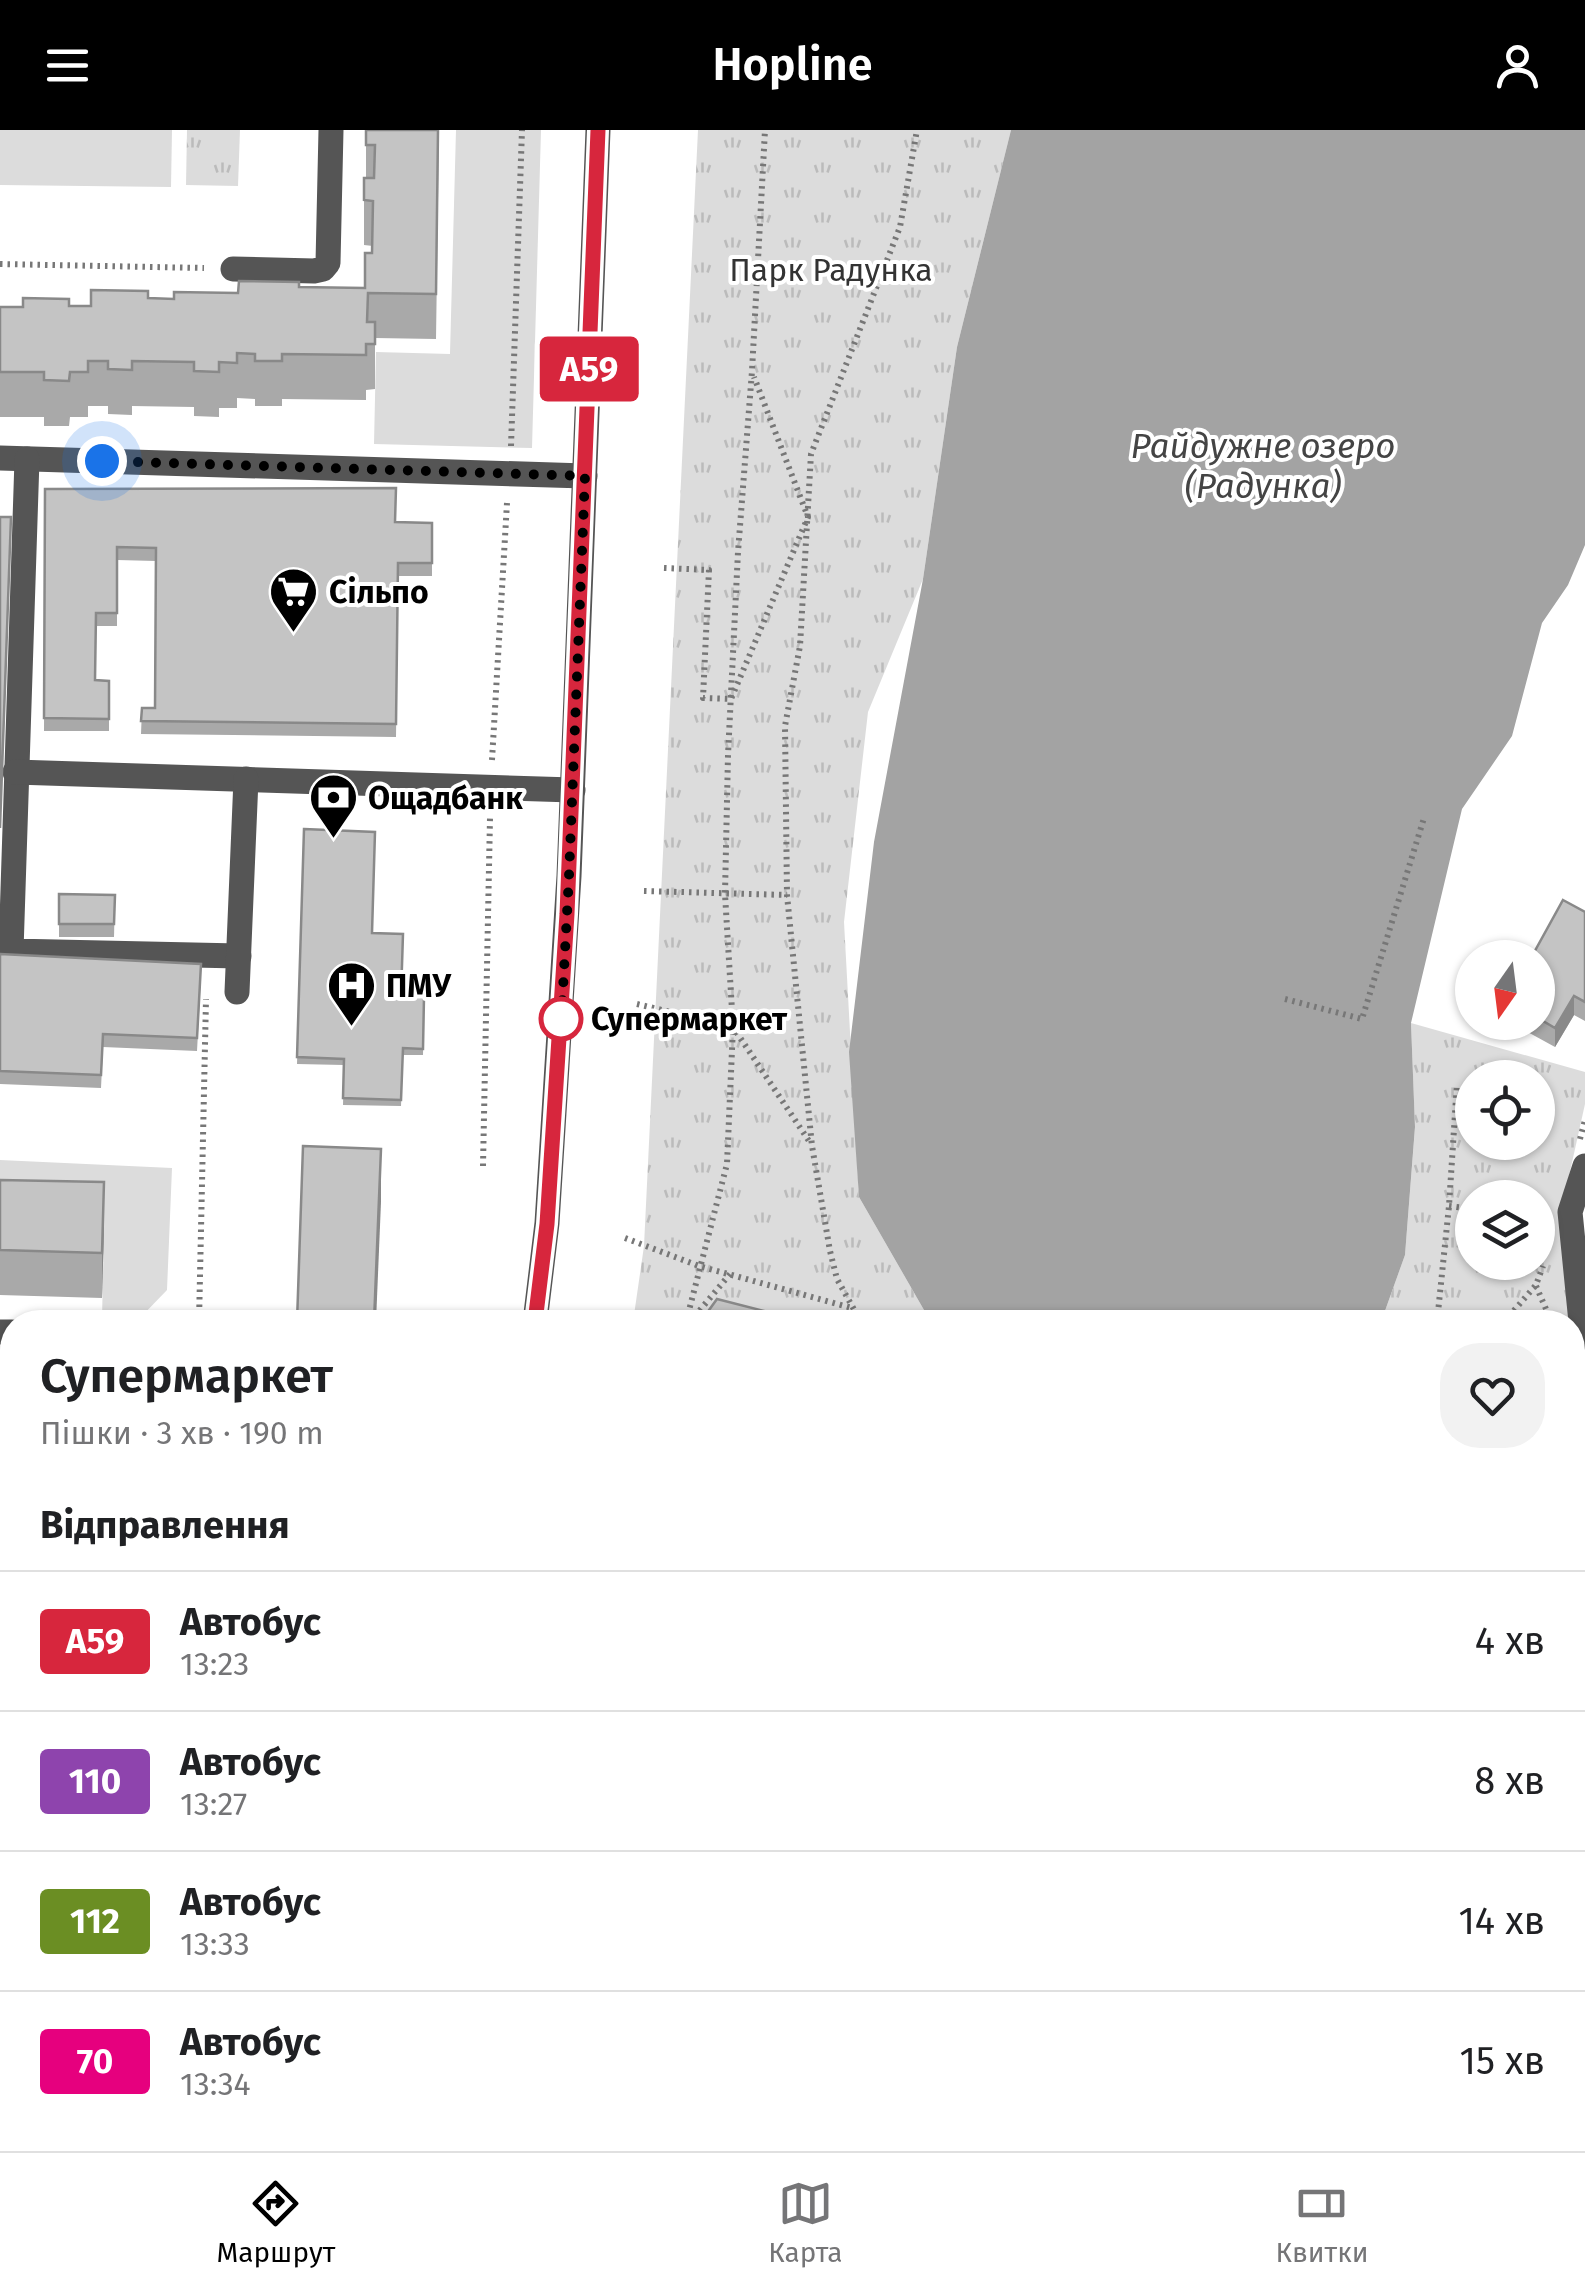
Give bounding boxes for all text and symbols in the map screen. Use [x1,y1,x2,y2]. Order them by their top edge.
icon: menu [40,38,95,93]
text: Hopline [712,38,873,92]
icon: person [1490,38,1545,93]
park label: Парк Радунка [729,251,933,289]
line badge: А59 [532,336,646,402]
text: А59 [560,348,618,390]
water label: Райдужне озеро (Радунка) [1131,425,1395,507]
your location [77,436,127,486]
supermarket icon: Сільпо [268,566,320,634]
place label: Сільпо [329,573,429,611]
bank icon: Ощадбанк [307,772,359,840]
place label: Ощадбанк [368,779,523,817]
north arrow [1455,940,1555,1040]
map controls [1455,940,1555,1280]
hospital icon: ПМУ [325,960,377,1028]
place label: ПМУ [386,967,452,1005]
marker: Супермаркет [540,998,582,1040]
place label: Супермаркет [591,1000,788,1038]
button: locate [1455,1060,1555,1160]
button: layers [1455,1180,1555,1280]
button: heart [1440,1343,1545,1448]
text: Супермаркет [40,1347,333,1405]
text: Пішки · 3 хв · 190 m [40,1414,324,1452]
text: Відправлення [40,1502,290,1548]
text: Автобус [180,1599,321,1645]
text: 4 хв [1475,1618,1545,1664]
text: А59 [66,1620,124,1662]
text: 13:23 [180,1645,249,1683]
text: Автобус [180,1739,321,1785]
text: 8 хв [1474,1758,1545,1804]
text: 110 [69,1760,121,1802]
text: 13:27 [180,1785,247,1823]
text: Автобус [180,1879,321,1925]
text: 14 хв [1458,1898,1545,1944]
text: 112 [70,1900,120,1942]
text: 13:33 [180,1925,250,1963]
text: Автобус [180,2019,321,2065]
text: 15 хв [1460,2038,1545,2084]
text: 70 [77,2040,113,2082]
text: 13:34 [180,2065,251,2103]
tab: Маршрут [216,2176,335,2269]
tab: Карта [768,2176,843,2269]
tab: Квитки [1275,2176,1369,2269]

